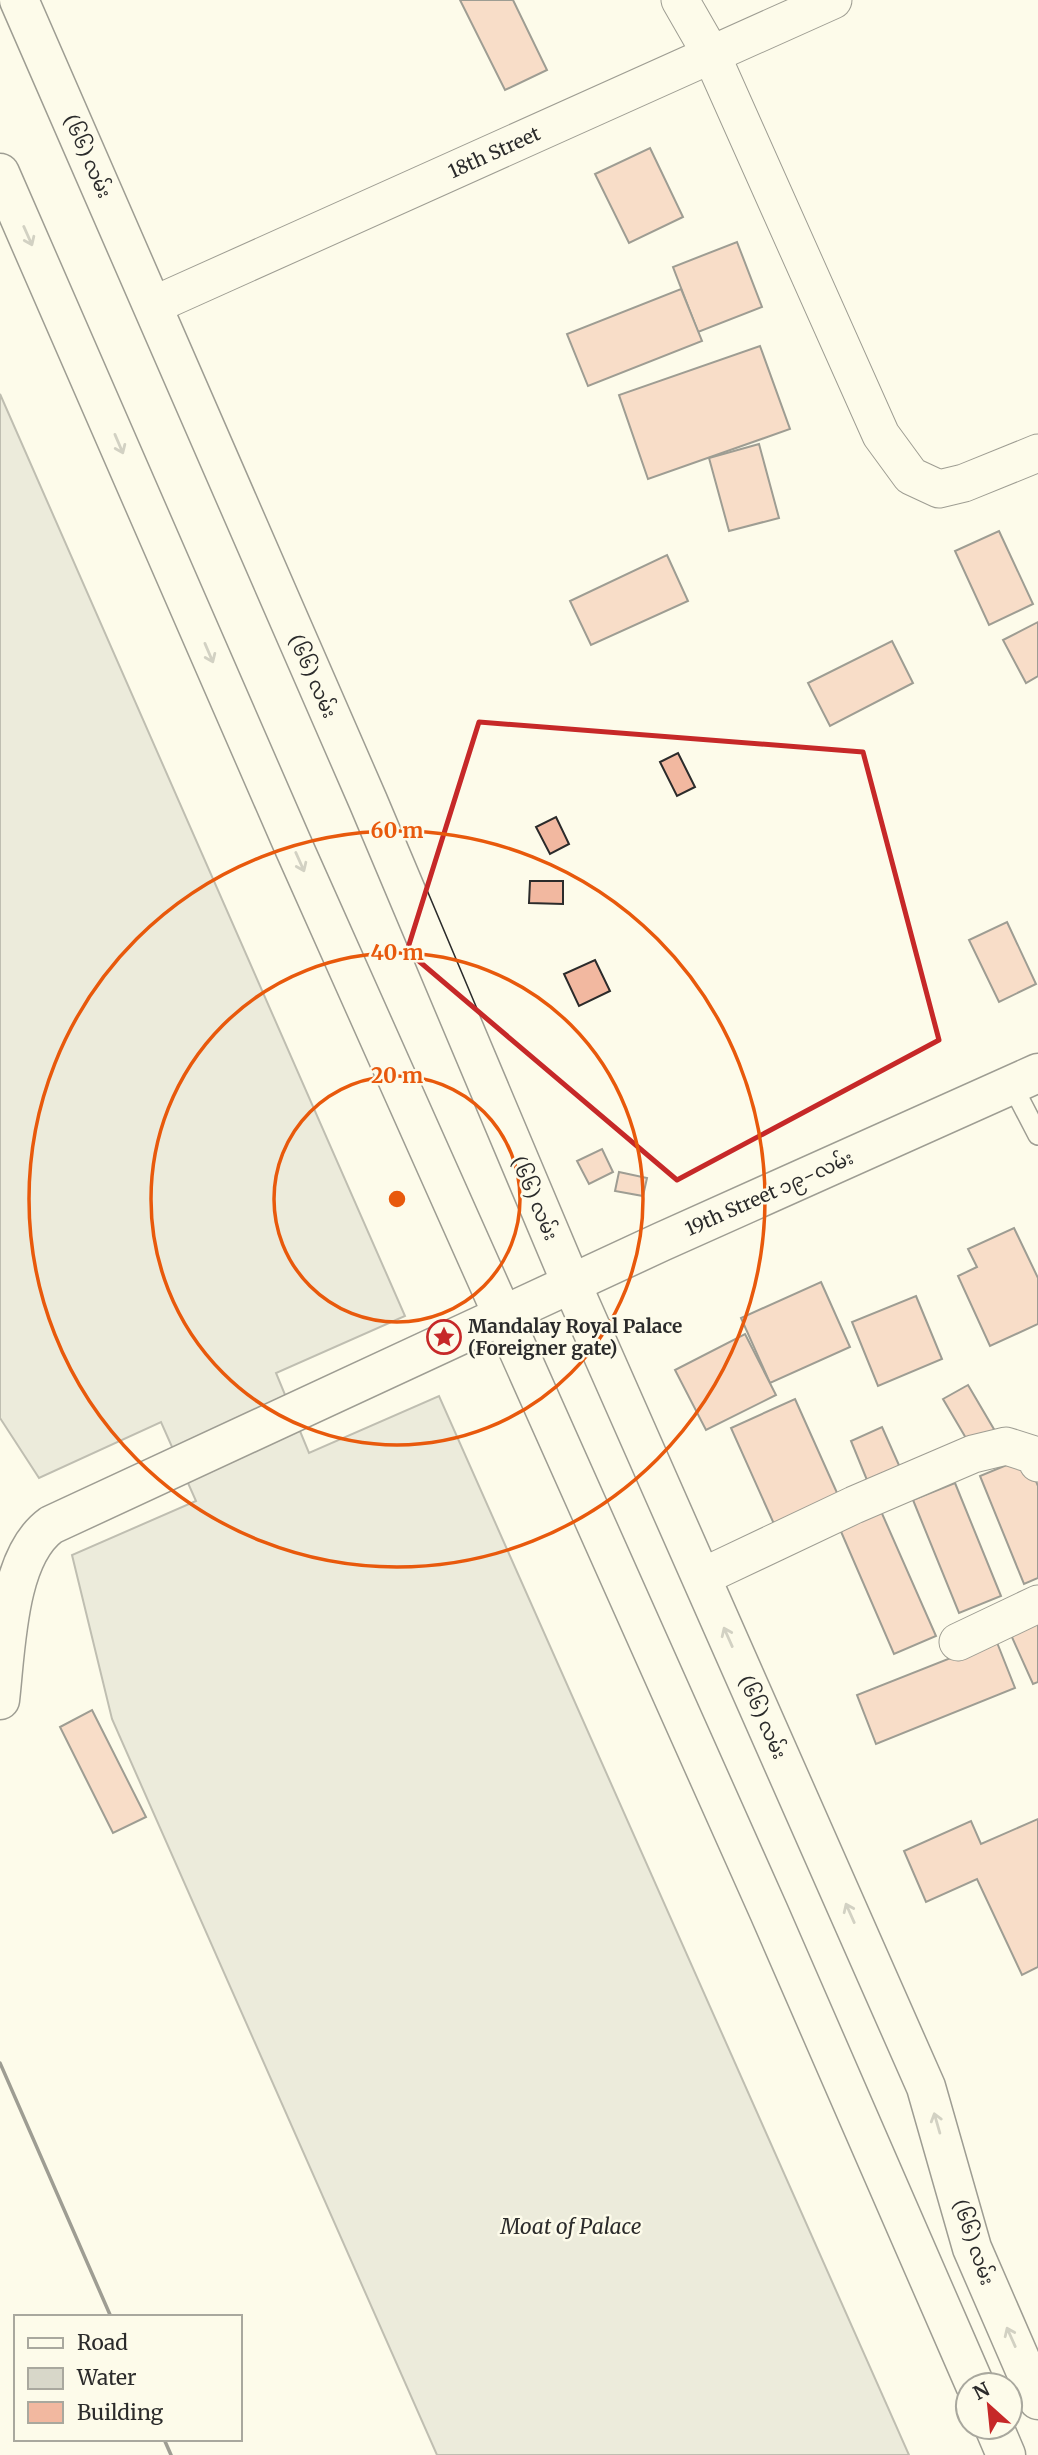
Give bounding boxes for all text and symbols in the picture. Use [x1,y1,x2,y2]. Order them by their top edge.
street label: (၆၆) လမ်း [59,110,119,202]
street label: 18th Street [445,121,544,183]
one-way arrow [22,224,35,246]
one-way arrow [114,433,127,454]
street label: (၆၆) လမ်း [284,630,344,722]
one-way arrow [204,641,217,663]
text: 60 m [371,817,423,844]
one-way arrow [294,850,307,872]
text: 40 m [370,939,424,966]
text: 20 m [371,1062,423,1089]
street label: 19th Street ၁၉−လမ်း [680,1143,858,1245]
street label: (၆၆) လမ်း [507,1152,565,1244]
centre of rings [385,1187,409,1211]
place label: Mandalay Royal Palace (Foreigner gate) [468,1314,682,1360]
place icon: Mandalay Royal Palace (Foreigner gate) [425,1318,463,1356]
one-way arrow [721,1627,734,1649]
street label: (၆၆) လမ်း [734,1671,794,1763]
one-way arrow [843,1903,856,1924]
one-way arrow [929,2112,942,2134]
street label: (၆၆) လမ်း [948,2195,1002,2288]
water label: Moat of Palace [500,2213,641,2240]
legend [14,2315,242,2441]
one-way arrow [1004,2327,1017,2349]
text: Road [77,2329,128,2356]
text: Water [76,2364,136,2391]
north arrow [954,2371,1024,2441]
text: N [969,2377,993,2405]
text: Building [77,2399,164,2426]

